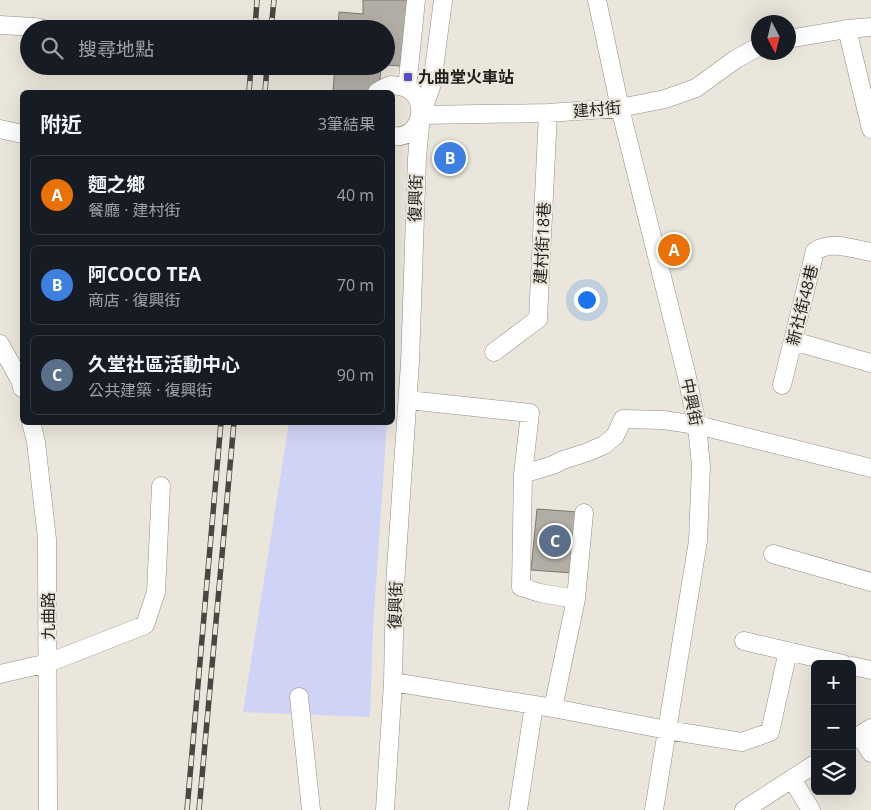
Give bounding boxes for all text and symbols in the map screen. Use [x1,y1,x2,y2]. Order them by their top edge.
north arrow [751,15,796,60]
search box [20,20,395,75]
icon: search [38,34,66,62]
text: 搜尋地點 [78,36,154,62]
place label: 九曲堂火車站 [418,66,514,88]
marker: 九曲堂火車站 [402,71,414,83]
street label: 建村街 [572,96,622,122]
text: 附近 [40,110,82,138]
text: 3筆結果 [318,113,375,135]
pin: B [434,139,466,177]
text: 麵之鄉 [88,171,145,197]
street label: 復興街 [403,174,427,222]
text: A [51,184,63,206]
text: 40 m [337,184,374,206]
text: 餐廳 · 建村街 [88,199,181,221]
street label: 建村街18巷 [529,201,555,285]
pin: A [658,231,690,269]
text: 阿COCO TEA [88,261,201,287]
street label: 新社街48巷 [781,262,823,348]
text: B [52,274,62,296]
text: 70 m [337,274,374,296]
your location [574,287,600,313]
text: 商店 · 復興街 [88,289,181,311]
text: 久堂社區活動中心 [88,351,240,377]
text: C [52,364,62,386]
text: 90 m [337,364,374,386]
street label: 中興街 [677,376,707,428]
text: 公共建築 · 復興街 [88,379,213,401]
pin: C [539,522,571,560]
street label: 復興街 [383,581,407,629]
street label: 九曲路 [37,592,59,640]
map controls [811,660,856,795]
button: + [811,660,856,705]
button: − [811,705,856,750]
button: layers [811,750,856,795]

